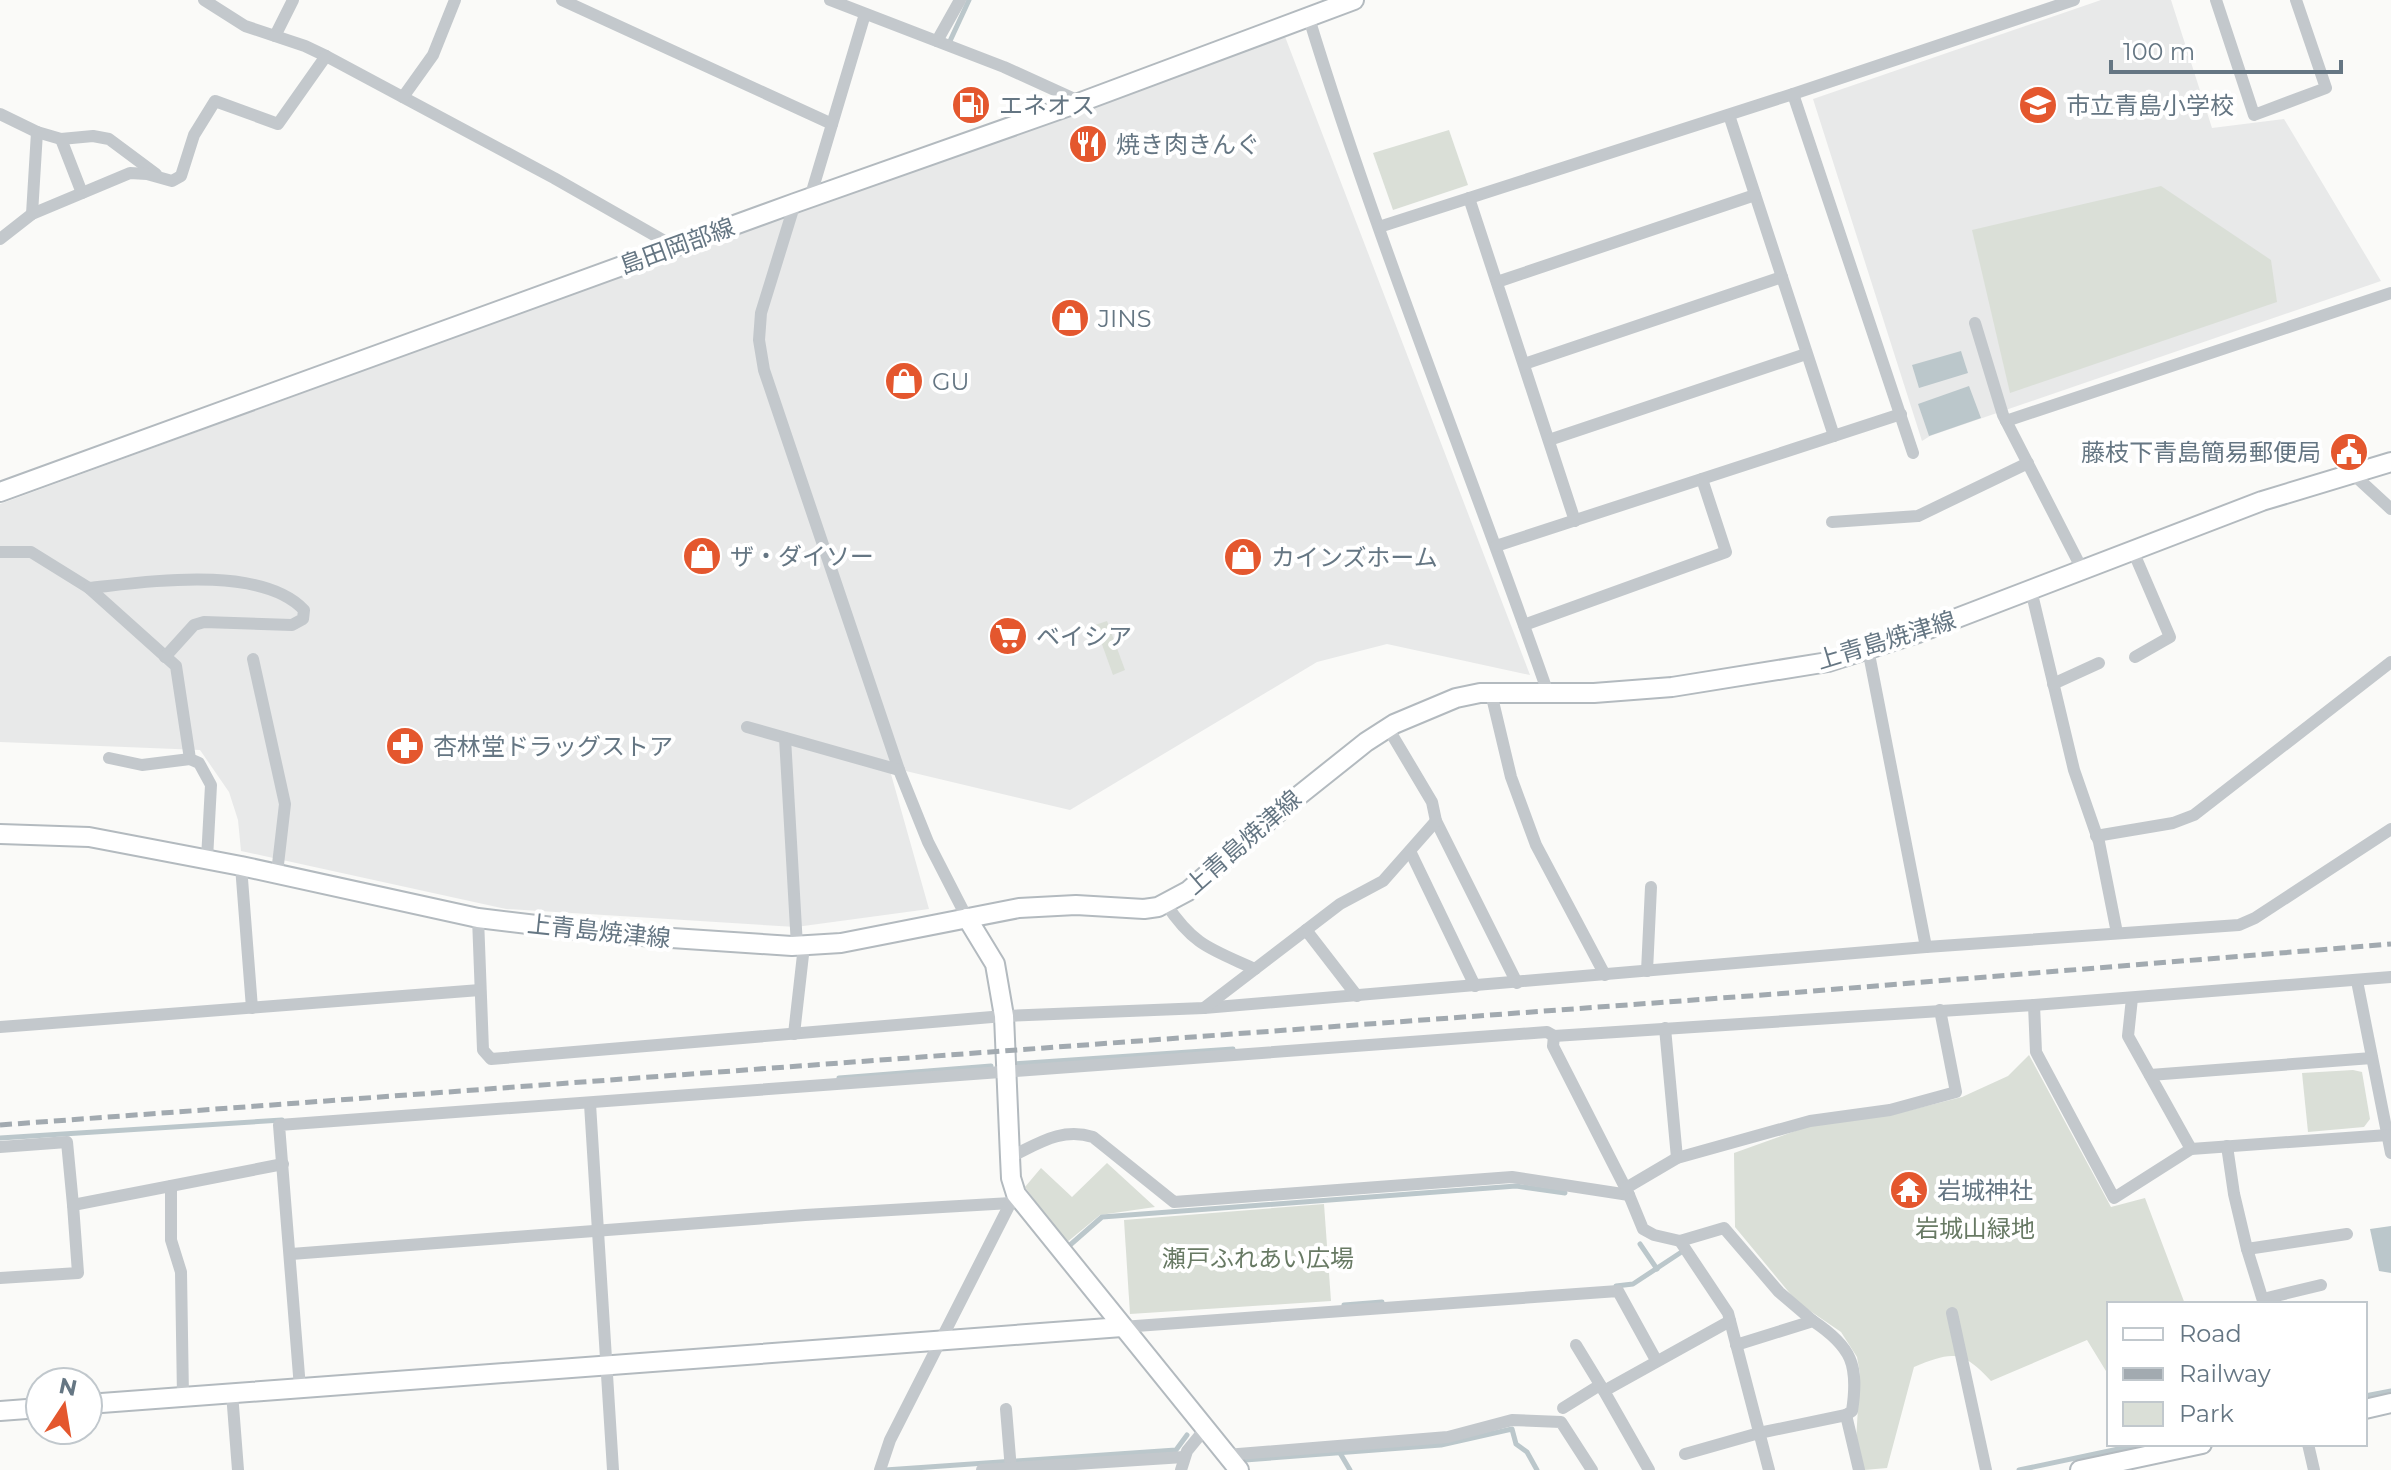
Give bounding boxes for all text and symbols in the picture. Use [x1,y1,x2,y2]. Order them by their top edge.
scale bar [2111,24,2341,74]
text: 100 m [2123,37,2195,66]
fuel station icon: エネオス [950,84,992,126]
school or university icon: 市立青島小学校 [2017,84,2059,126]
place label: エネオス [999,91,1095,120]
place label: 市立青島小学校 [2066,91,2234,120]
restaurant icon: 焼き肉きんぐ [1067,123,1109,165]
place label: 焼き肉きんぐ [1116,130,1260,159]
street label: 島田岡部線 [616,212,738,280]
shop icon: JINS [1049,297,1091,339]
place label: JINS [1097,304,1152,333]
shop icon: GU [883,360,925,402]
place label: GU [932,367,970,396]
public building icon: 藤枝下青島簡易郵便局 [2328,431,2370,473]
place label: 藤枝下青島簡易郵便局 [2081,438,2321,467]
shop icon: ザ・ダイソー [681,535,723,577]
shop icon: カインズホーム [1222,536,1264,578]
place label: ザ・ダイソー [730,542,874,571]
place label: カインズホーム [1271,543,1438,572]
street label: 上青島焼津線 [1813,605,1959,675]
supermarket icon: ベイシア [987,615,1029,657]
place label: ベイシア [1036,622,1132,651]
pharmacy icon: 杏林堂ドラッグストア [384,725,426,767]
place label: 杏林堂ドラッグストア [433,732,673,761]
street label: 上青島焼津線 [1179,784,1307,900]
street label: 上青島焼津線 [526,909,672,953]
temple icon: 岩城神社 [1888,1169,1930,1211]
place label: 岩城神社 [1937,1176,2033,1205]
park label: 岩城山緑地 [1915,1214,2035,1243]
park label: 瀬戸ふれあい広場 [1162,1244,1354,1273]
legend [2107,1302,2367,1446]
text: Road [2179,1319,2242,1348]
text: Railway [2179,1359,2271,1388]
north arrow [24,1366,104,1446]
text: N [57,1372,80,1402]
text: Park [2179,1399,2234,1428]

